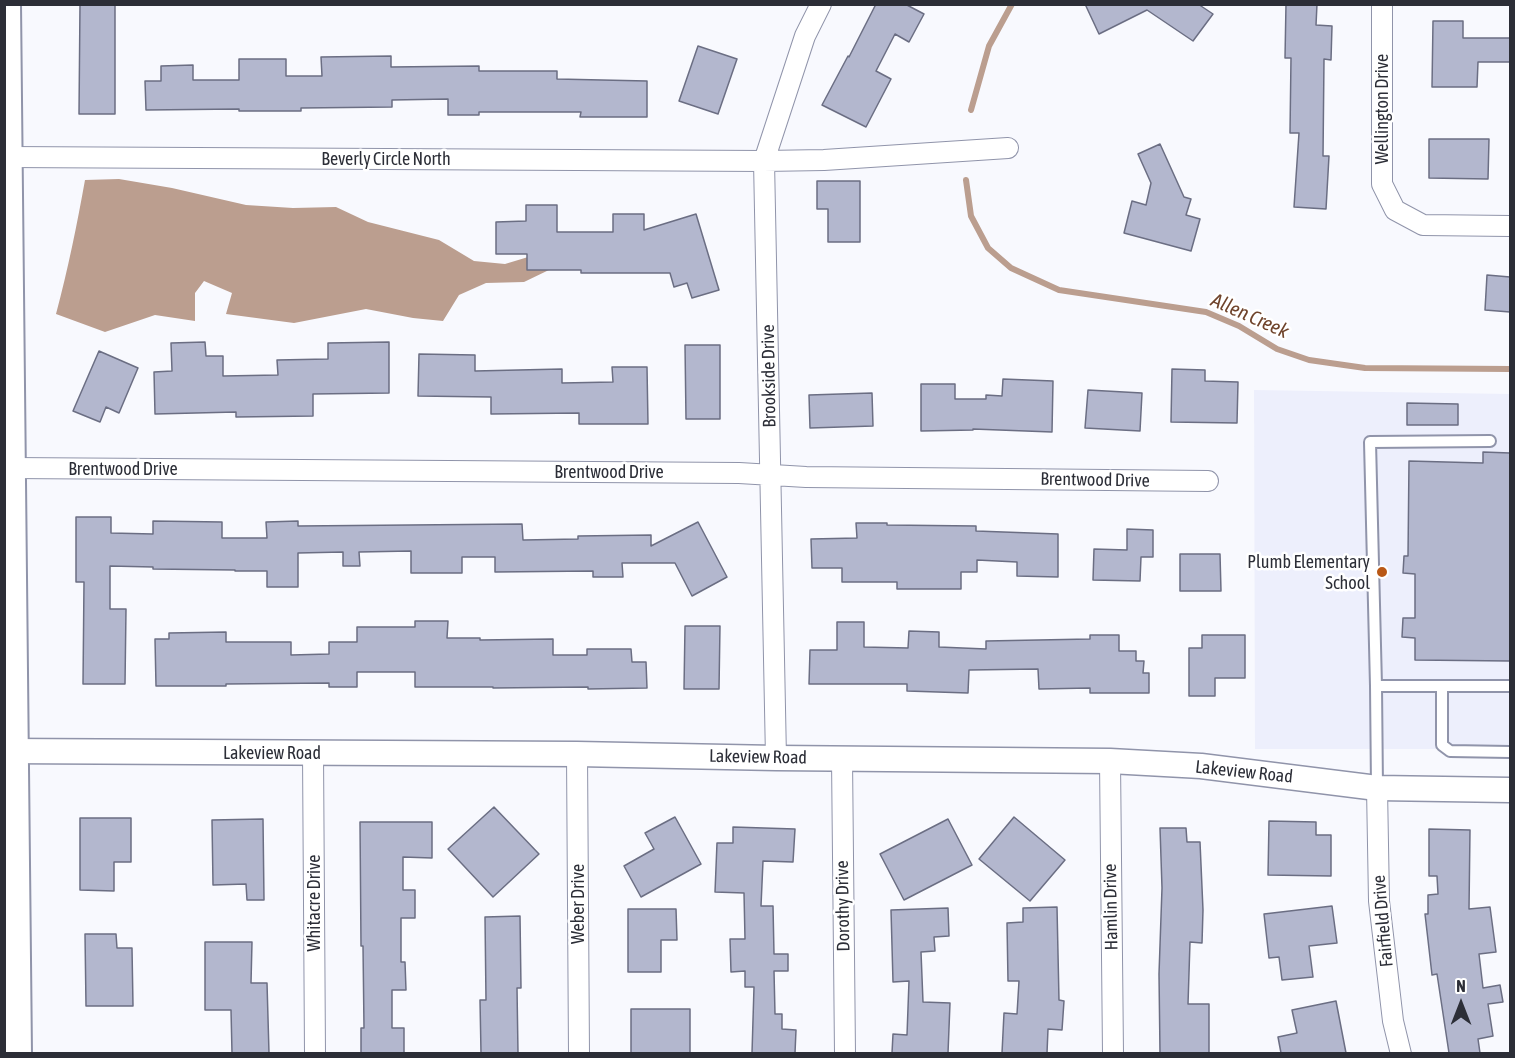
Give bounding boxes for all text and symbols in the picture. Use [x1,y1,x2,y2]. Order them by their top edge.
street label: Wellington Drive [1371,54,1393,164]
street label: Beverly Circle North [321,148,451,170]
water label: Allen Creek [1207,288,1293,344]
street label: Brookside Drive [757,324,781,428]
street label: Brentwood Drive [68,458,178,480]
street label: Brentwood Drive [554,461,664,483]
street label: Brentwood Drive [1040,468,1150,492]
place label: Plumb Elementary School [1247,551,1370,594]
marker: Plumb Elementary School [1375,565,1389,579]
street label: Lakeview Road [223,742,321,764]
street label: Lakeview Road [709,745,807,769]
street label: Lakeview Road [1194,756,1294,788]
street label: Whitacre Drive [303,854,325,952]
street label: Dorothy Drive [831,860,855,952]
street label: Hamlin Drive [1099,863,1123,951]
street label: Weber Drive [567,864,589,944]
street label: Fairfield Drive [1368,874,1398,968]
north arrow [1431,974,1491,1034]
text: N [1456,977,1466,995]

